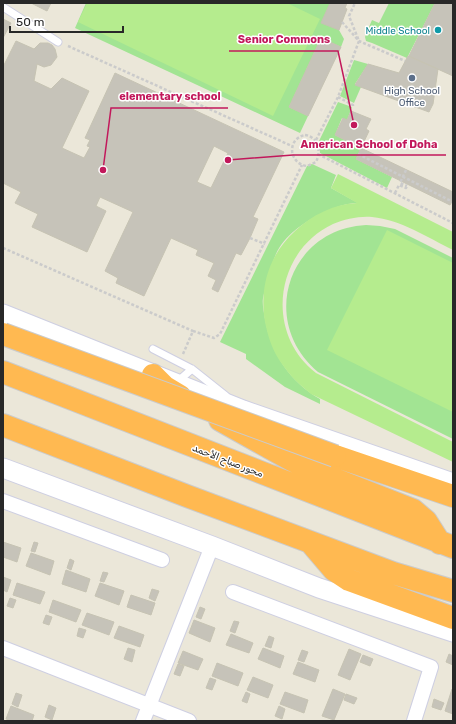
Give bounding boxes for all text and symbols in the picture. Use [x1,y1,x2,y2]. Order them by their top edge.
scale bar [10,8,123,34]
text: 50 m [16,15,44,29]
place label: Middle School [366,25,430,37]
marker: Middle School [433,25,443,35]
callout: Senior Commons [229,28,338,51]
text: Senior Commons [238,33,330,46]
marker: High School Office [407,73,417,83]
callout: elementary school [111,85,228,108]
place label: High School Office [384,85,440,109]
text: elementary school [119,90,221,103]
callout: American School of Doha [293,132,446,155]
text: American School of Doha [301,138,437,151]
street label: محور صباح الأحمد [190,442,265,481]

